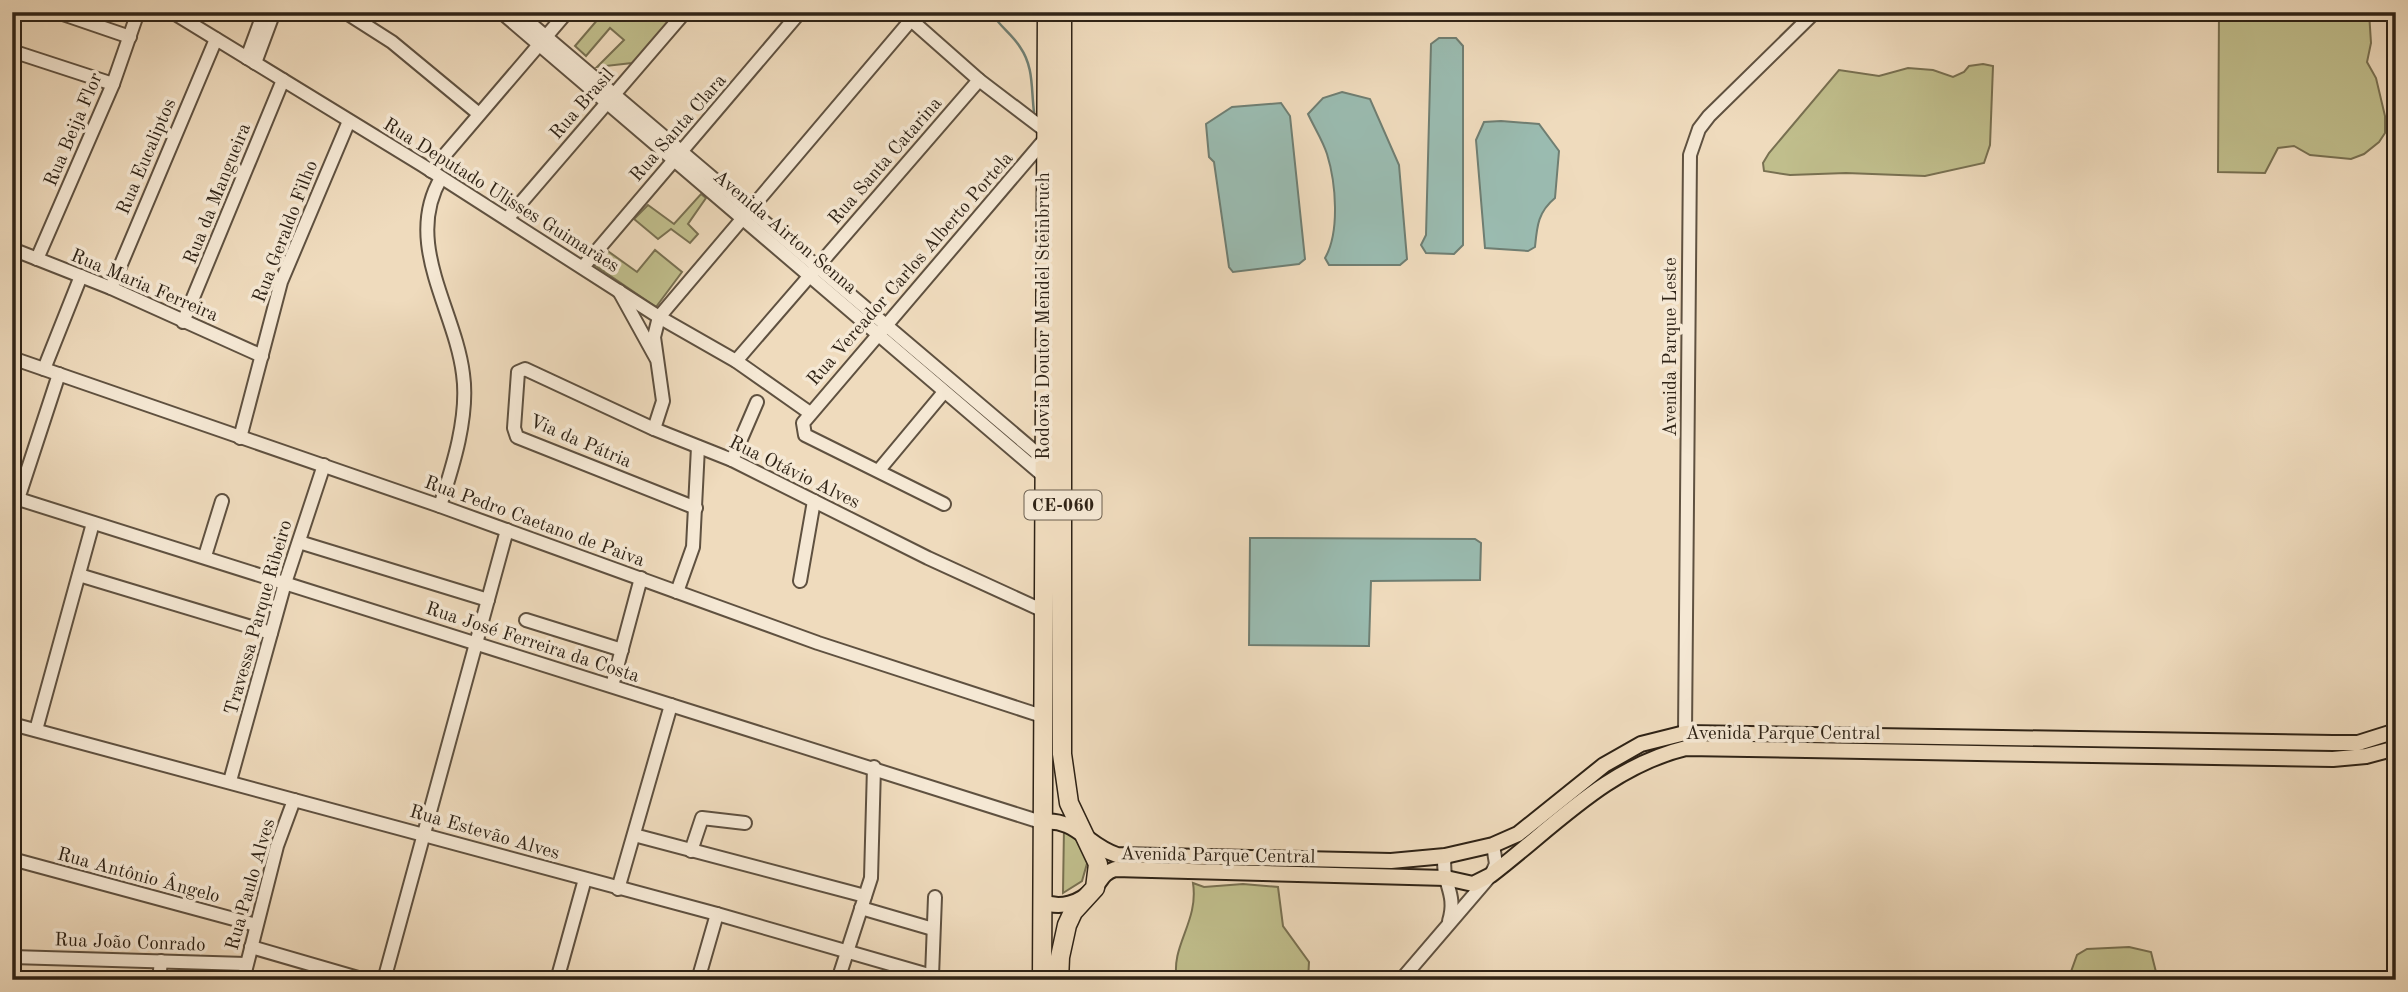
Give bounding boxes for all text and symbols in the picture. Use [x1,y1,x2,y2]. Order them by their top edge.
street label: Rua Brasil [547,65,619,144]
street label: Rua Beija Flor [42,70,107,190]
street label: Rua Santa Clara [627,71,731,186]
street label: Rua Santa Catarina [826,94,947,229]
street label: Rua Eucaliptos [114,96,180,218]
street label: Rua Deputado Ulisses Guimarães [379,115,622,277]
street label: Rua da Mangueira [181,120,255,267]
street label: Rua Vereador Carlos Alberto Portela [804,149,1018,390]
street label: Rua Geraldo Filho [250,158,322,306]
street label: Avenida Airton Senna [709,168,860,299]
street label: Rodovia Doutor Mendel Steinbruch [1035,172,1054,460]
street label: Rua Maria Ferreira [67,247,221,326]
street label: Avenida Parque Leste [1662,257,1681,437]
street label: Via da Pátria [526,412,634,473]
street label: Rua Otávio Alves [726,433,862,513]
street label: Rua Pedro Caetano de Paiva [421,474,647,571]
road number: CE-060 [1024,490,1102,520]
street label: Travessa Parque Ribeiro [222,518,296,717]
street label: Rua José Ferreira da Costa [423,600,642,687]
street label: Avenida Parque Central [1686,725,1880,744]
street label: Rua Estevão Alves [407,803,562,864]
street label: Rua Paulo Alves [224,817,279,953]
street label: Rua Antônio Ângelo [55,842,223,907]
street label: Avenida Parque Central [1120,845,1316,868]
street label: Rua João Conrado [54,931,206,956]

